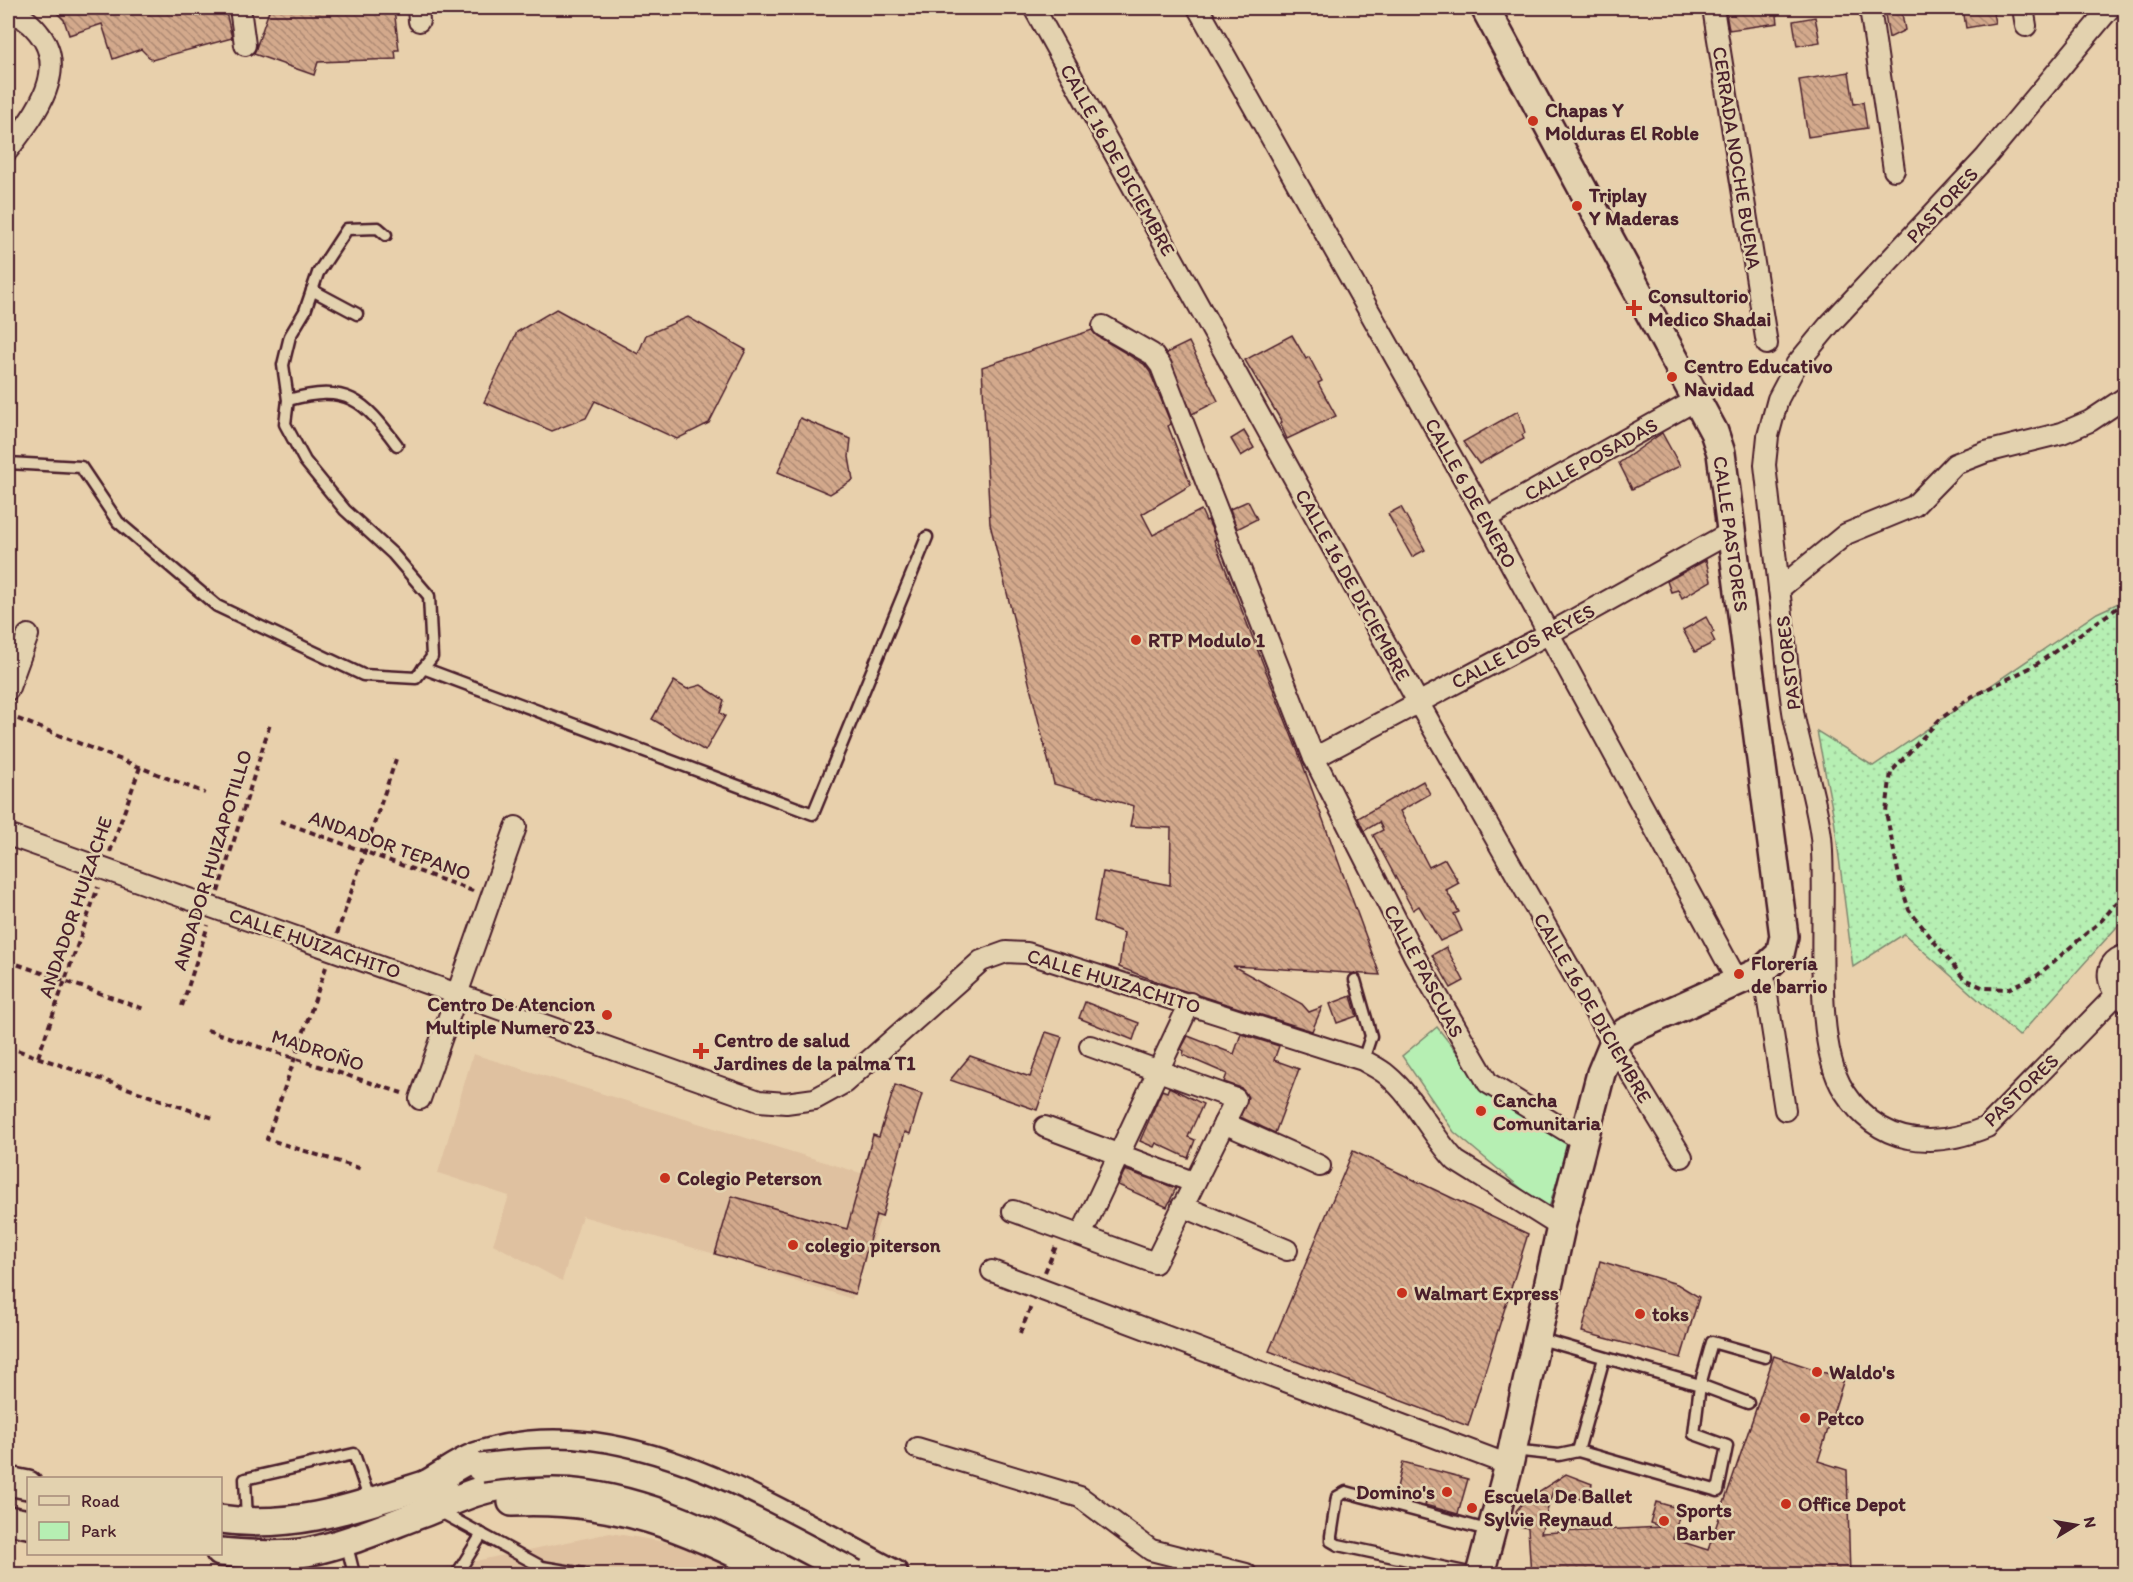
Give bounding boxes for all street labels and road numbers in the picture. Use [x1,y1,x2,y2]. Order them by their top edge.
street label: CERRADA NOCHE BUENA [1708,45,1767,271]
street label: CALLE 16 DE DICIEMBRE [1055,60,1181,260]
street label: PASTORES [1901,162,1983,248]
street label: CALLE POSADAS [1520,412,1662,506]
street label: CALLE 6 DE ENERO [1420,414,1522,572]
street label: CALLE PASTORES [1708,454,1754,614]
street label: CALLE 16 DE DICIEMBRE [1290,485,1416,685]
street label: CALLE LOS REYES [1447,598,1599,694]
street label: PASTORES [1770,614,1806,712]
street label: ANDADOR HUIZAPOTILLO [167,747,257,973]
street label: ANDADOR TEPANO [306,805,474,885]
street label: ANDADOR HUIZACHE [33,813,117,1001]
street label: CALLE PASCUAS [1379,900,1469,1042]
street label: CALLE HUIZACHITO [226,902,404,984]
street label: CALLE 16 DE DICIEMBRE [1529,909,1657,1107]
street label: CALLE HUIZACHITO [1024,943,1204,1019]
street label: MADROÑO [269,1024,367,1076]
street label: PASTORES [1979,1048,2063,1132]

